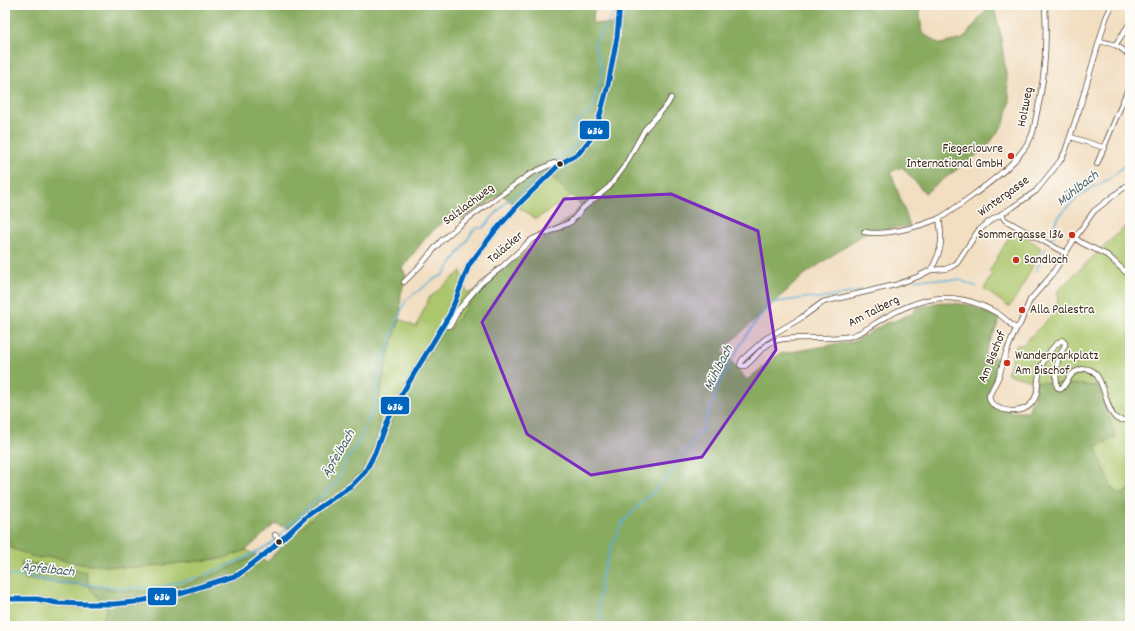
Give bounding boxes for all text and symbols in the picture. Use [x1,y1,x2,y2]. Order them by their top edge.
street label: Holzweg [1013,85,1039,129]
line badge: 636 [579,120,610,140]
text: 636 [587,124,603,140]
place label: Fiegerlouvre International GmbH [907,140,1003,174]
marker: Fiegerlouvre International GmbH [1006,151,1016,161]
unlabelled marker [555,159,565,169]
water label: Mühlbach [1053,166,1104,212]
street label: Wintergasse [974,172,1034,222]
street label: Salzlachweg [439,179,499,231]
place label: Sommergasse 136 [978,226,1064,245]
street label: Taläcker [484,227,528,269]
marker: Sommergasse 136 [1067,230,1077,240]
place label: Sandloch [1024,251,1068,270]
marker: Sandloch [1011,255,1021,265]
street label: Am Talberg [845,291,903,333]
place label: Alla Palestra [1030,301,1095,320]
marker: Alla Palestra [1017,305,1027,315]
street label: Am Bischof [974,328,1012,386]
water label: Mühlbach [699,341,739,394]
place label: Wanderparkplatz Am Bischof [1015,347,1098,381]
marker: Wanderparkplatz Am Bischof [1002,358,1012,368]
line badge: 636 [380,396,410,415]
text: 636 [387,400,403,416]
water label: Äpfelbach [317,426,361,482]
unlabelled marker [274,537,284,547]
water label: Äpfelbach [21,557,76,583]
line badge: 636 [147,587,177,606]
text: 636 [154,590,170,606]

